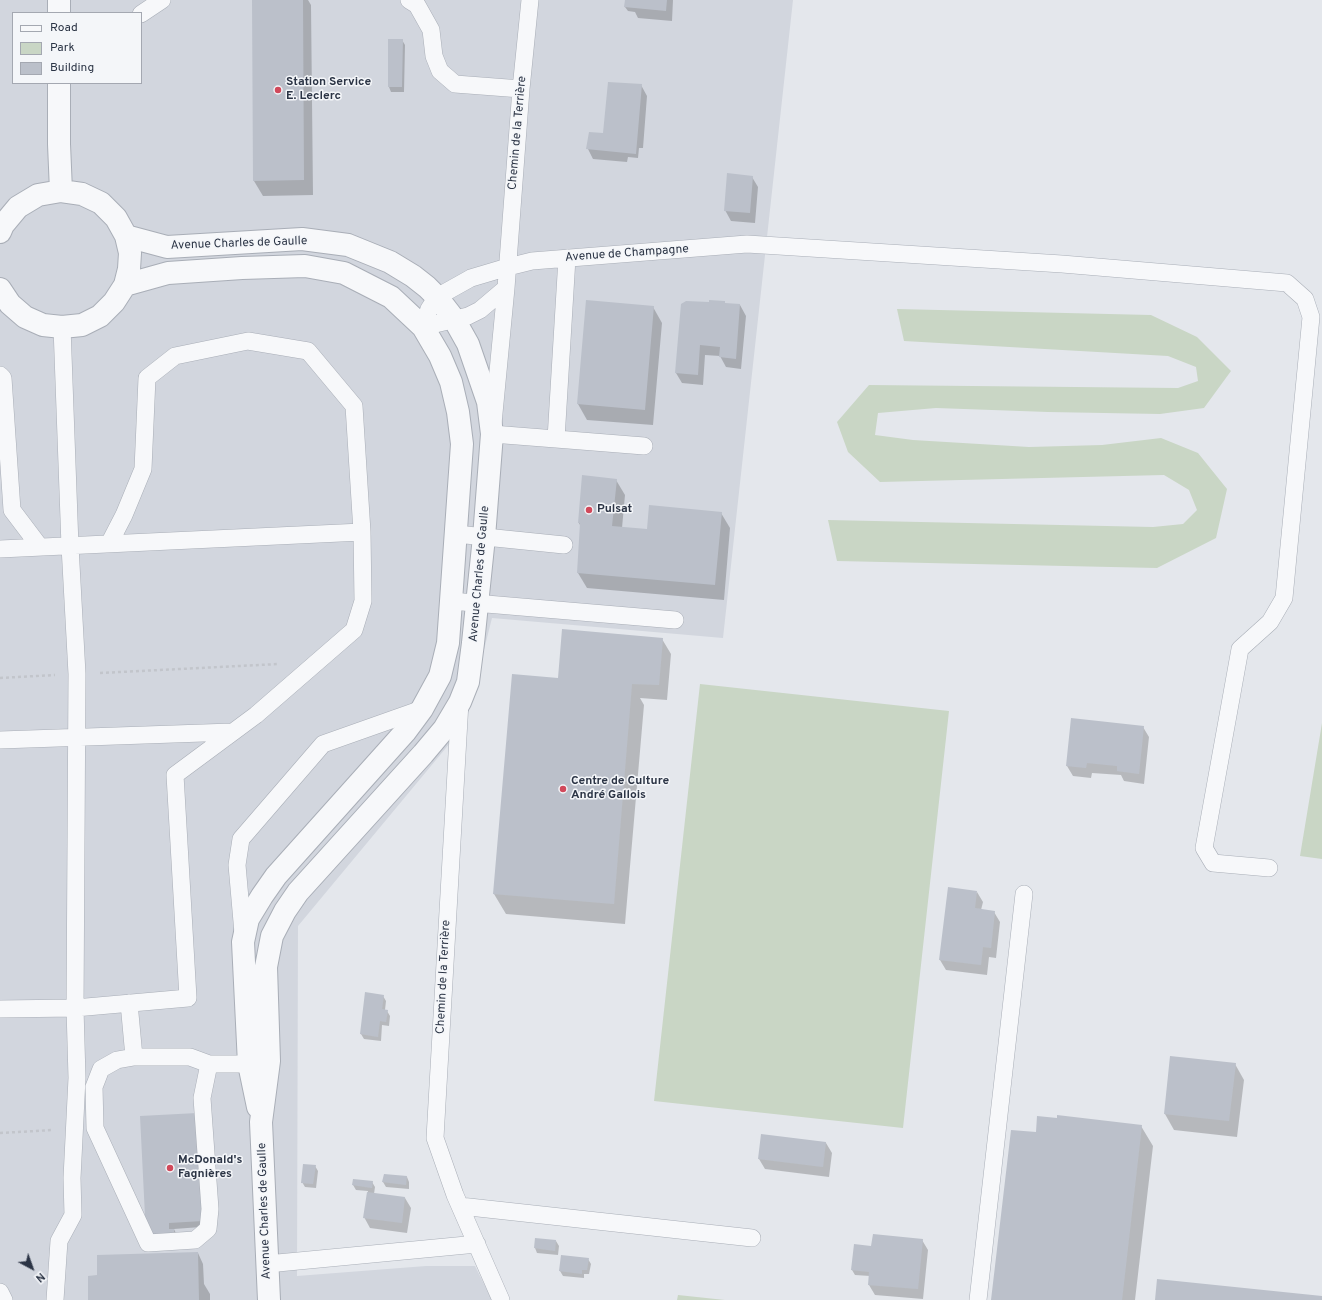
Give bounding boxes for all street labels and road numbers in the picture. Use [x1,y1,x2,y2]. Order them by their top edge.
street label: Chemin de la Terrière [506,75,530,191]
street label: Avenue Charles de Gaulle [170,234,308,254]
street label: Avenue de Champagne [565,242,689,266]
street label: Avenue Charles de Gaulle [467,505,493,643]
street label: Chemin de la Terrière [434,920,454,1034]
street label: Avenue Charles de Gaulle [255,1142,275,1280]

